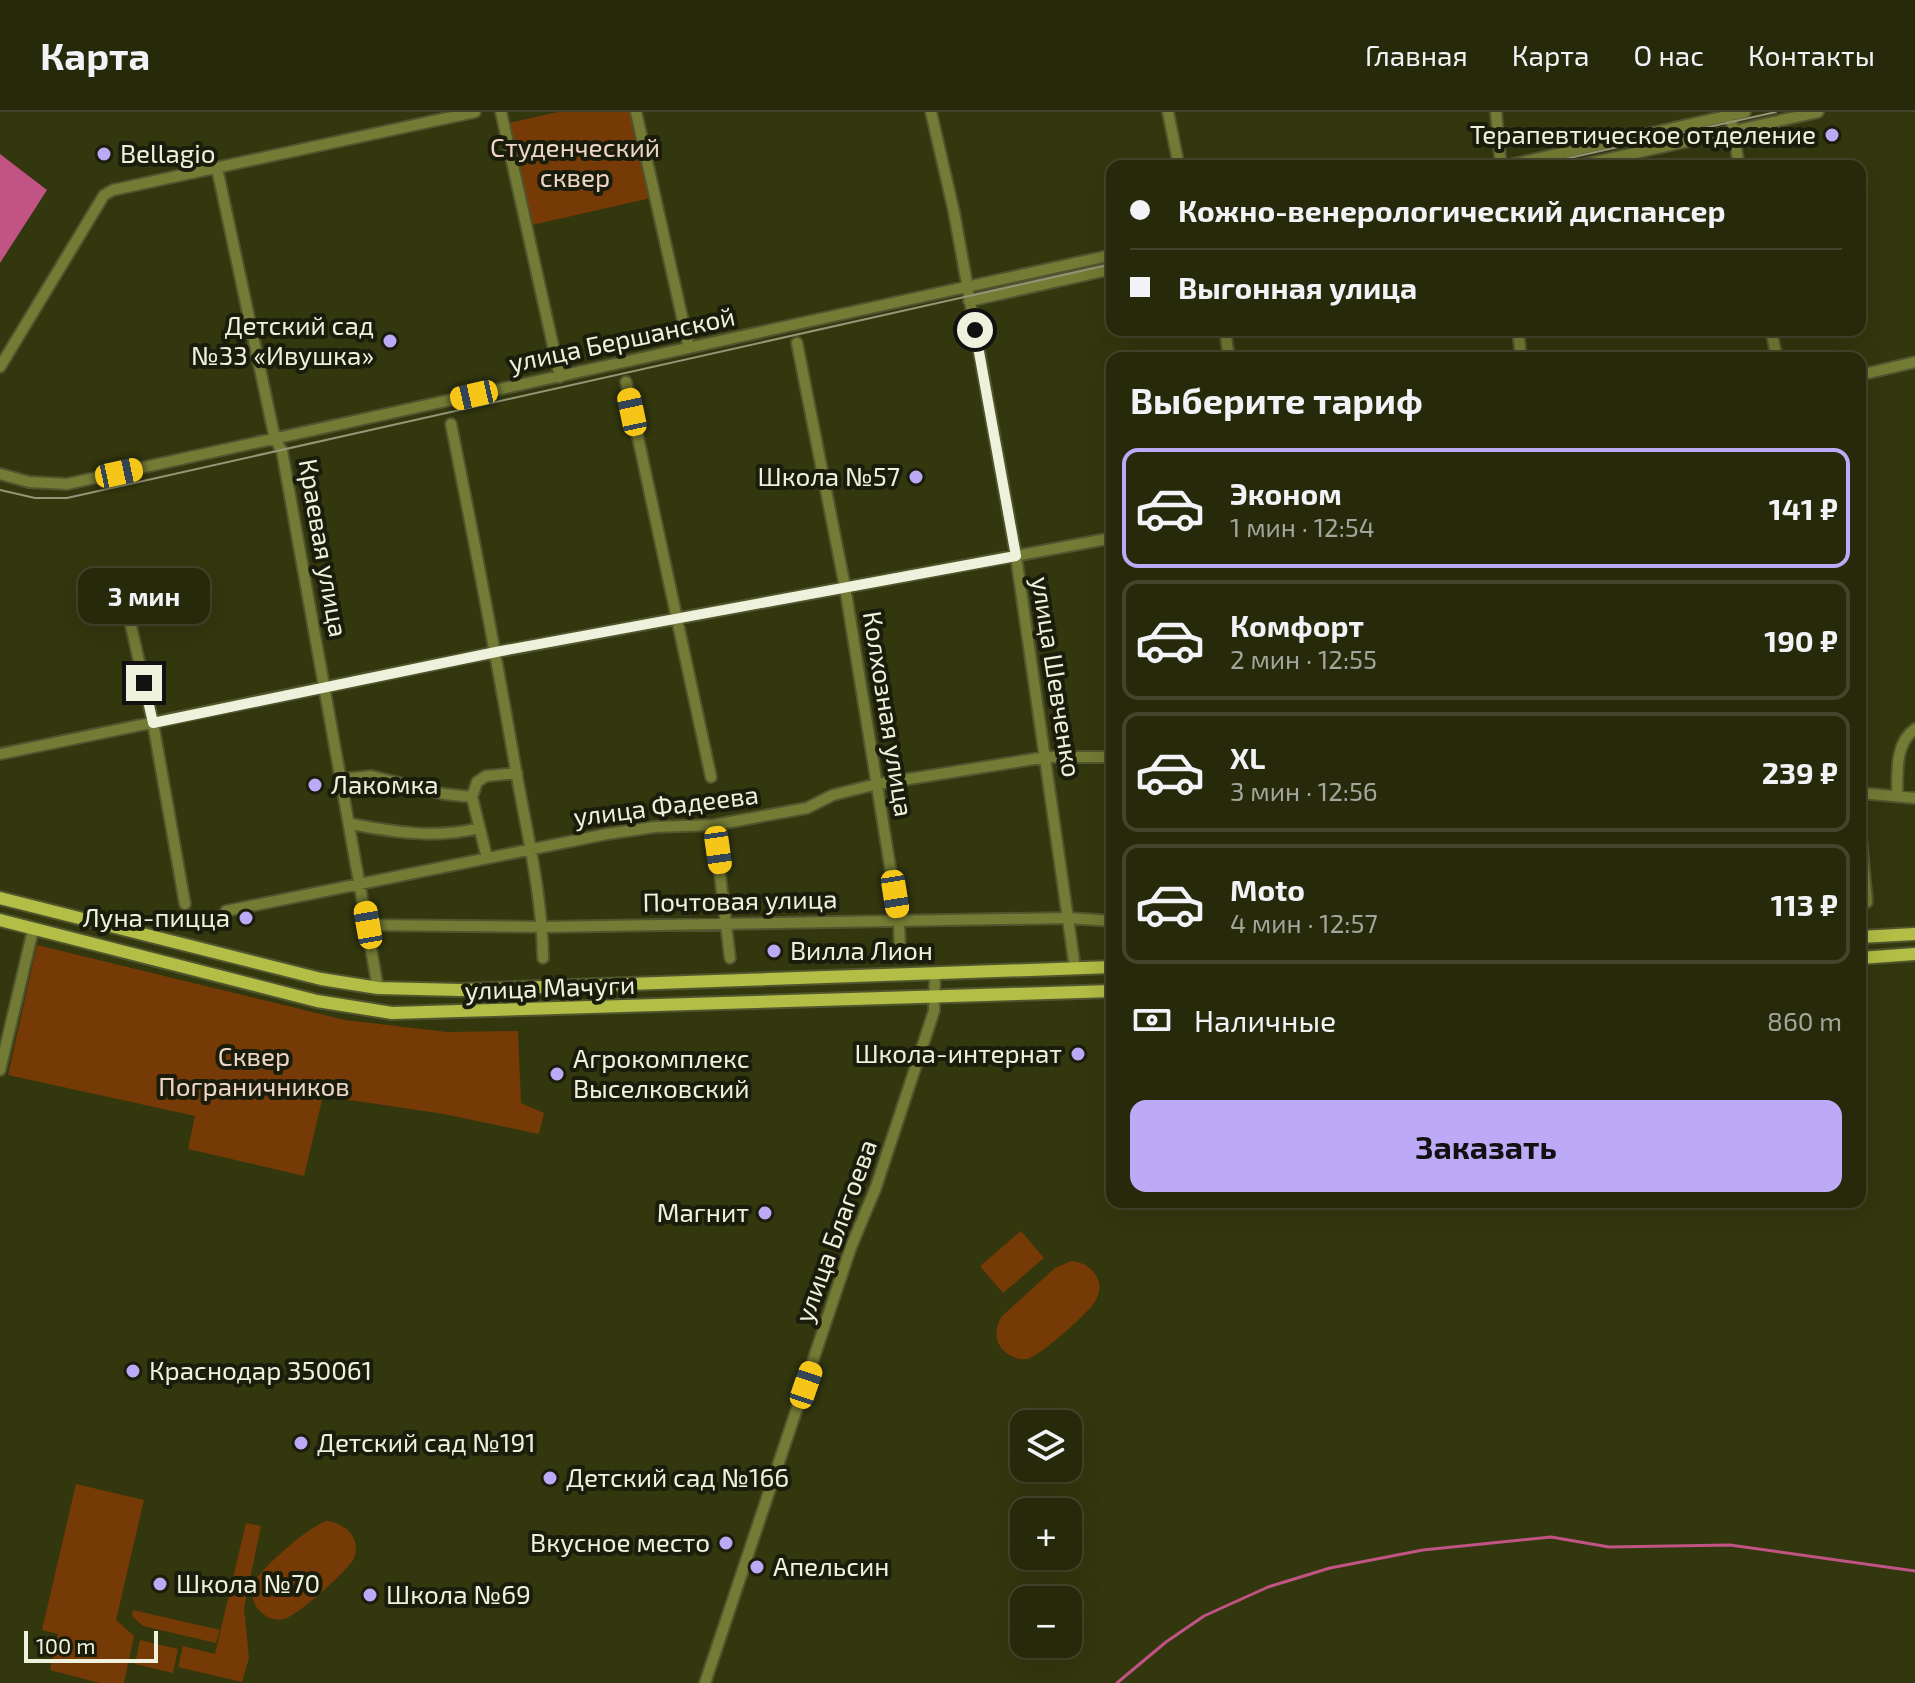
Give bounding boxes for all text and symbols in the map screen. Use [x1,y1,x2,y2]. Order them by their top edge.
text: Карта [40,32,150,78]
text: Главная [1365,38,1468,72]
text: Карта [1512,38,1590,72]
text: О нас [1634,38,1704,72]
text: Контакты [1748,38,1875,72]
place label: Терапевтическое отделение [1470,118,1816,149]
marker: Терапевтическое отделение [1823,126,1841,144]
park label: Студенческий сквер [490,131,660,192]
place label: Bellagio [120,137,216,168]
marker: Bellagio [95,145,113,163]
text: Кожно-венерологический диспансер [1178,192,1726,228]
text: Выгонная улица [1178,269,1417,305]
street label: улица Бершанской [506,299,738,379]
place label: Детский сад №33 «Ивушка» [191,309,374,371]
route start [957,312,993,348]
marker: Детский сад №33 «Ивушка» [381,332,399,350]
car [448,378,500,412]
text: Выберите тариф [1130,378,1423,421]
car [615,386,649,438]
car [93,456,145,490]
street label: Краевая улица [293,456,355,639]
place label: Школа №57 [758,460,900,491]
marker: Школа №57 [907,468,925,486]
icon: car [1134,472,1206,544]
text: Эконом [1230,475,1342,511]
text: 141 ₽ [1769,490,1838,526]
text: 1 мин · 12:54 [1230,511,1375,542]
callout: 3 мин [78,567,210,623]
street label: улица Шевченко [1025,574,1089,779]
text: 3 мин [108,580,180,611]
icon: car [1134,604,1206,676]
text: Комфорт [1230,607,1364,643]
street label: Колхозная улица [857,609,921,819]
text: 190 ₽ [1764,622,1838,658]
text: 2 мин · 12:55 [1230,643,1377,674]
route end [126,665,162,701]
icon: car [1134,736,1206,808]
text: XL [1230,739,1265,775]
text: 239 ₽ [1762,754,1838,790]
place label: Лакомка [331,768,439,799]
text: 3 мин · 12:56 [1230,775,1378,806]
marker: Лакомка [306,776,324,794]
street label: улица Фадеева [572,778,760,832]
car [703,825,733,875]
car [879,868,911,920]
icon: car [1134,868,1206,940]
text: Moto [1230,871,1305,907]
street label: Почтовая улица [642,882,838,918]
text: 113 ₽ [1771,886,1838,922]
car [352,899,384,951]
place label: Луна-пицца [83,901,230,933]
text: 4 мин · 12:57 [1230,907,1378,938]
marker: Луна-пицца [237,909,255,927]
place label: Вилла Лион [790,934,933,965]
marker: Вилла Лион [765,942,783,960]
street label: улица Мачуги [464,968,636,1006]
icon: cash [1130,998,1174,1042]
text: Наличные [1194,1002,1336,1038]
text: 860 m [1767,1005,1842,1036]
place label: Школа-интернат [854,1037,1062,1068]
park label: Сквер Пограничников [158,1040,350,1101]
place label: Агрокомплекс Выселковский [573,1042,750,1103]
marker: Школа-интернат [1069,1045,1087,1063]
marker: Агрокомплекс Выселковский [548,1065,566,1083]
button: Заказать [1130,1100,1842,1192]
street label: улица Благоева [787,1135,883,1327]
place label: Магнит [657,1196,749,1227]
marker: Магнит [756,1204,774,1222]
place label: Краснодар 350061 [149,1354,372,1385]
car [787,1358,825,1412]
marker: Краснодар 350061 [124,1362,142,1380]
map controls [1010,1410,1082,1658]
button: layers [1010,1410,1082,1482]
place label: Детский сад №191 [317,1426,536,1457]
marker: Детский сад №191 [292,1434,310,1452]
place label: Детский сад №166 [566,1461,789,1492]
marker: Детский сад №166 [541,1469,559,1487]
button: + [1010,1498,1082,1570]
place label: Вкусное место [530,1526,710,1558]
marker: Вкусное место [717,1534,735,1552]
place label: Апельсин [773,1550,889,1581]
marker: Апельсин [748,1558,766,1576]
place label: Школа №70 [176,1567,320,1598]
marker: Школа №70 [151,1575,169,1593]
place label: Школа №69 [386,1578,531,1609]
marker: Школа №69 [361,1586,379,1604]
button: − [1010,1586,1082,1658]
scale bar [24,1627,158,1663]
text: 100 m [36,1632,95,1658]

